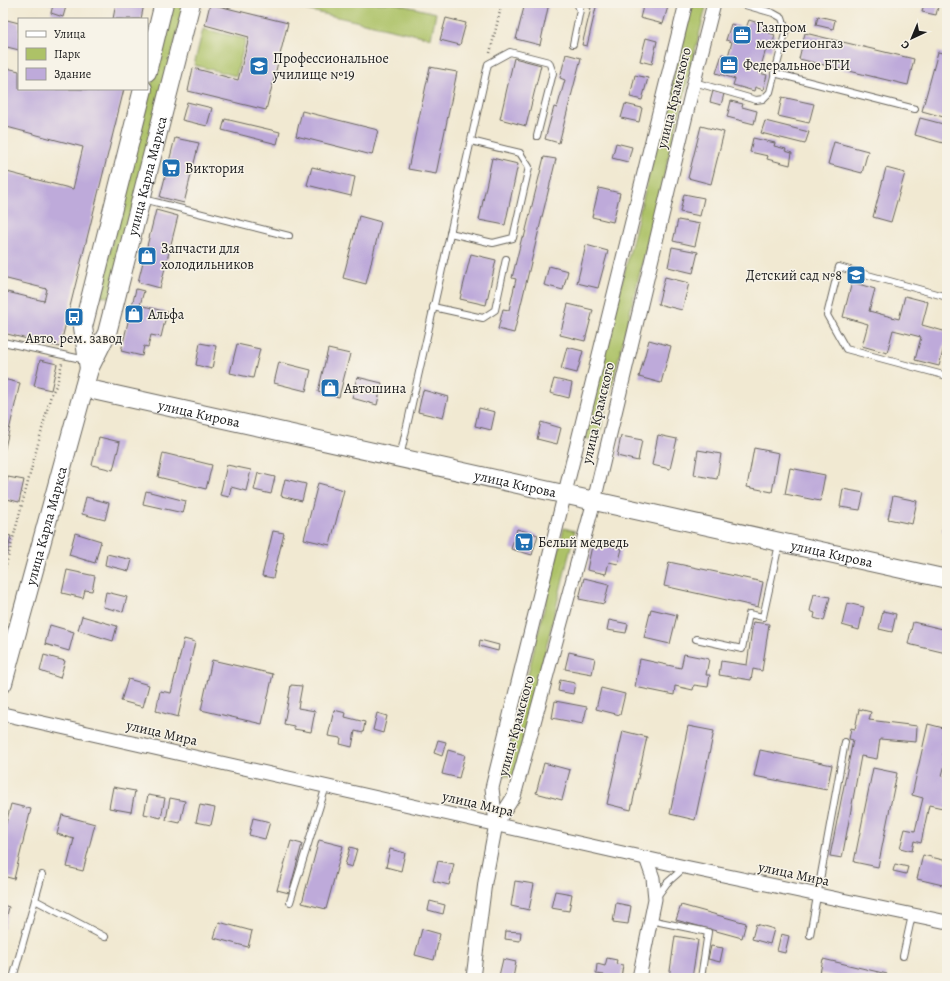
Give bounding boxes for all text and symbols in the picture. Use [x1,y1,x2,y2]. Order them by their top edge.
legend [18,18,148,90]
place label: Газпром межрегионгаз [756,18,843,53]
north arrow [892,18,932,58]
office icon: Газпром межрегионгаз [731,24,753,46]
text: Улица [54,26,86,42]
text: С [898,37,913,53]
text: Парк [54,46,80,62]
street label: улица Крамского [652,46,696,151]
place label: Профессиональное училище №19 [272,49,389,84]
office icon: Федеральное БТИ [718,54,740,76]
school or university icon: Профессиональное училище №19 [248,55,270,77]
place label: Федеральное БТИ [743,56,850,75]
text: Здание [54,66,91,82]
street label: улица Карла Маркса [122,114,171,238]
supermarket icon: Виктория [160,157,182,179]
place label: Виктория [185,159,245,178]
place label: Запчасти для холодильников [161,239,254,274]
shop icon: Запчасти для холодильников [136,245,158,267]
school or university icon: Детский сад №8 [845,264,867,286]
place label: Детский сад №8 [746,266,842,285]
shop icon: Альфа [123,303,145,325]
place label: Альфа [147,305,185,324]
bus stop icon: Авто. рем. завод [63,306,85,328]
place label: Авто. рем. завод [24,329,123,348]
street label: улица Крамского [577,360,619,466]
shop icon: Автошина [319,377,341,399]
place label: Автошина [343,379,407,398]
street label: улица Кирова [156,395,242,432]
street label: улица Карла Маркса [20,464,72,588]
street label: улица Кирова [472,465,559,502]
supermarket icon: Белый медведь [513,531,535,553]
place label: Белый медведь [538,533,629,552]
street label: улица Кирова [788,535,875,572]
street label: улица Крамского [493,674,539,779]
street label: улица Мира [124,715,200,751]
street label: улица Мира [440,786,516,822]
street label: улица Мира [756,857,832,891]

